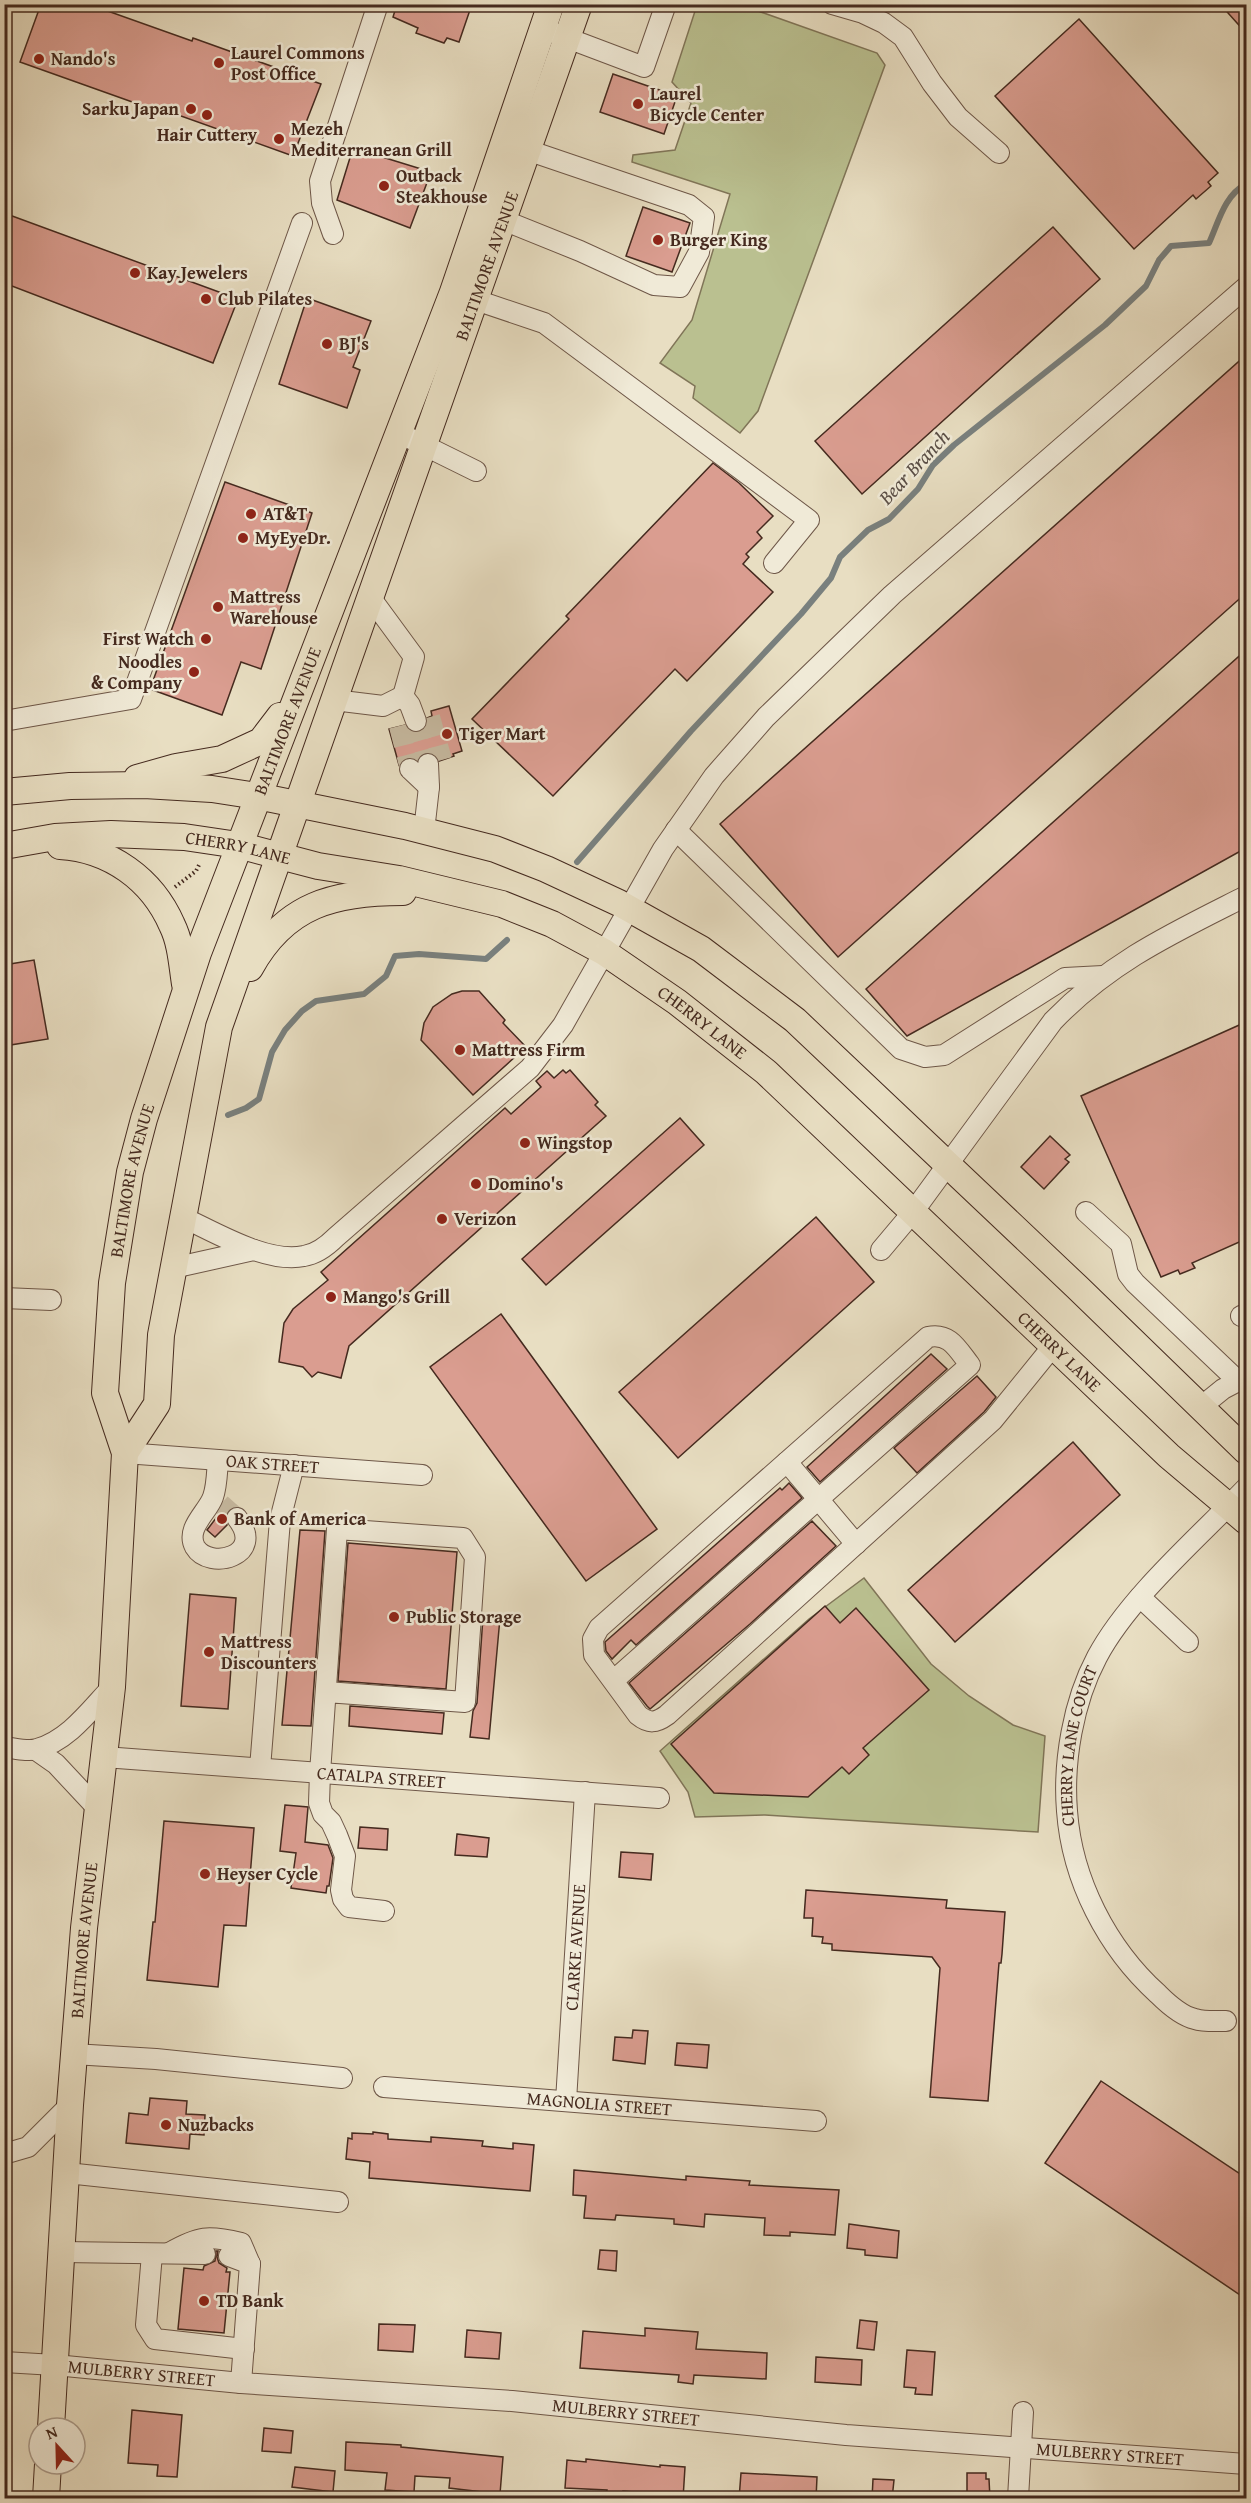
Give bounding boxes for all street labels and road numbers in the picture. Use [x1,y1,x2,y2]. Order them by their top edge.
street label: BALTIMORE AVENUE [448,187,525,344]
street label: BALTIMORE AVENUE [246,643,328,799]
street label: CHERRY LANE [184,823,294,871]
street label: CHERRY LANE [652,979,753,1065]
street label: BALTIMORE AVENUE [102,1100,161,1259]
street label: CHERRY LANE [1012,1304,1108,1398]
street label: OAK STREET [225,1447,320,1480]
street label: CHERRY LANE COURT [1052,1661,1104,1828]
street label: CATALPA STREET [316,1759,447,1795]
street label: BALTIMORE AVENUE [63,1861,105,2019]
street label: CLARKE AVENUE [558,1883,592,2011]
street label: MAGNOLIA STREET [526,2084,673,2123]
street label: MULBERRY STREET [67,2352,216,2393]
street label: MULBERRY STREET [551,2391,701,2433]
street label: MULBERRY STREET [1035,2435,1185,2472]

